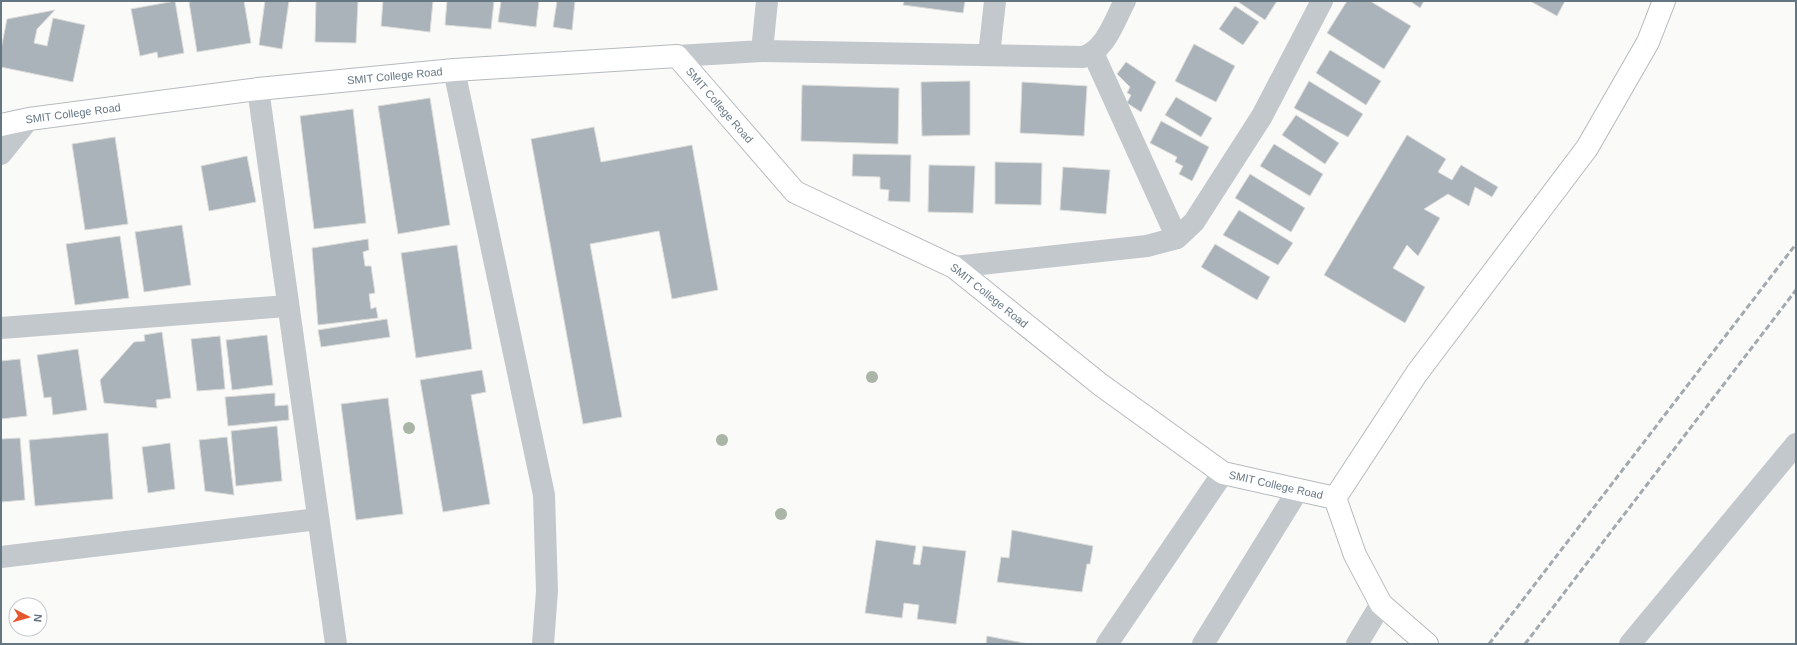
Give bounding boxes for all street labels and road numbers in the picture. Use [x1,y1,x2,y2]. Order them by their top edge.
street label: SMIT College Road [346,65,443,86]
street label: SMIT College Road [684,65,756,145]
street label: SMIT College Road [25,101,121,125]
street label: SMIT College Road [948,261,1030,330]
street label: SMIT College Road [1228,469,1324,501]

